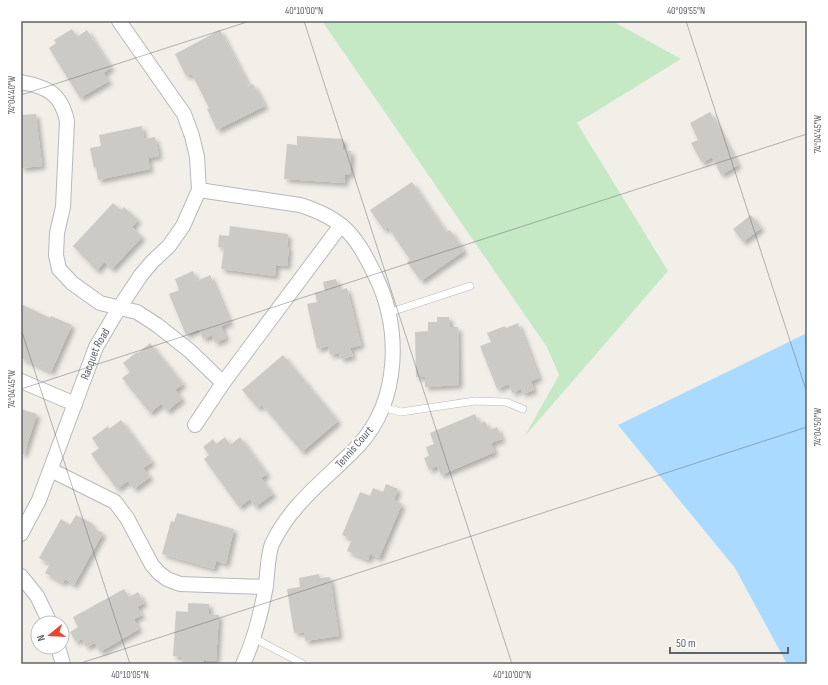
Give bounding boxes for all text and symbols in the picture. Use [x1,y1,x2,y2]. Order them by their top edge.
text: 40°10'00"N [285,5,323,17]
text: 40°09'55"N [667,5,705,17]
text: 74°04'40"W [6,75,18,114]
text: 74°04'45"W [812,114,824,153]
street label: Racquet Road [77,325,113,382]
text: 74°04'45"W [6,369,18,408]
text: 74°04'50"W [812,407,824,446]
street label: Tennis Court [332,423,377,471]
north arrow [30,615,70,655]
scale bar [670,629,788,655]
text: N [34,633,48,643]
text: 50 m [676,636,696,651]
text: 40°10'05"N [111,669,149,681]
text: 40°10'00"N [493,669,531,681]

